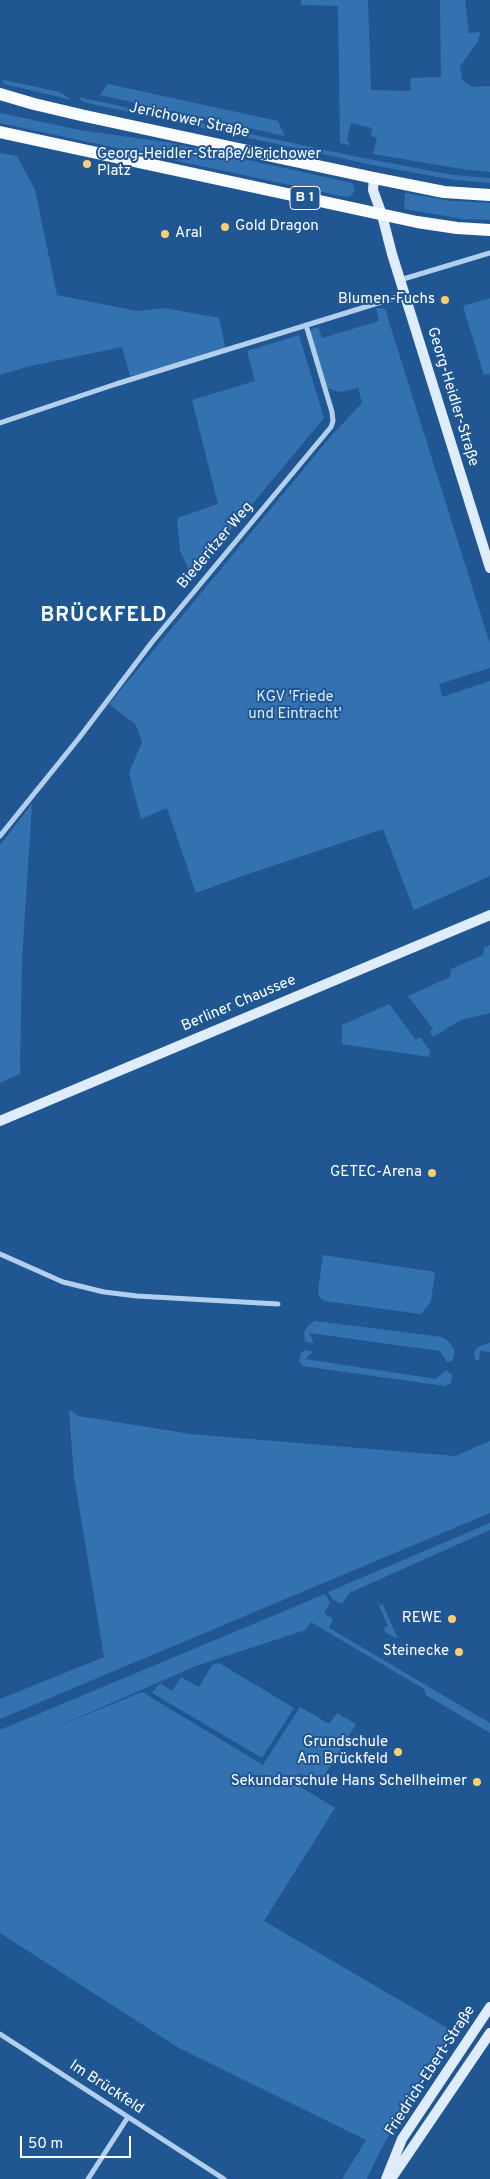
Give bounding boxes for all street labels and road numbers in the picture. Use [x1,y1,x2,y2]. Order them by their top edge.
street label: Jerichower Straße [127,99,251,143]
road number: B 1 [290,187,320,210]
street label: Georg-Heidler-Straße [422,325,482,469]
street label: Biederitzer Weg [174,499,258,593]
street label: Berliner Chaussee [179,972,299,1036]
street label: Friedrich-Ebert-Straße [382,2003,480,2139]
street label: Im Brückfeld [65,2057,147,2119]

